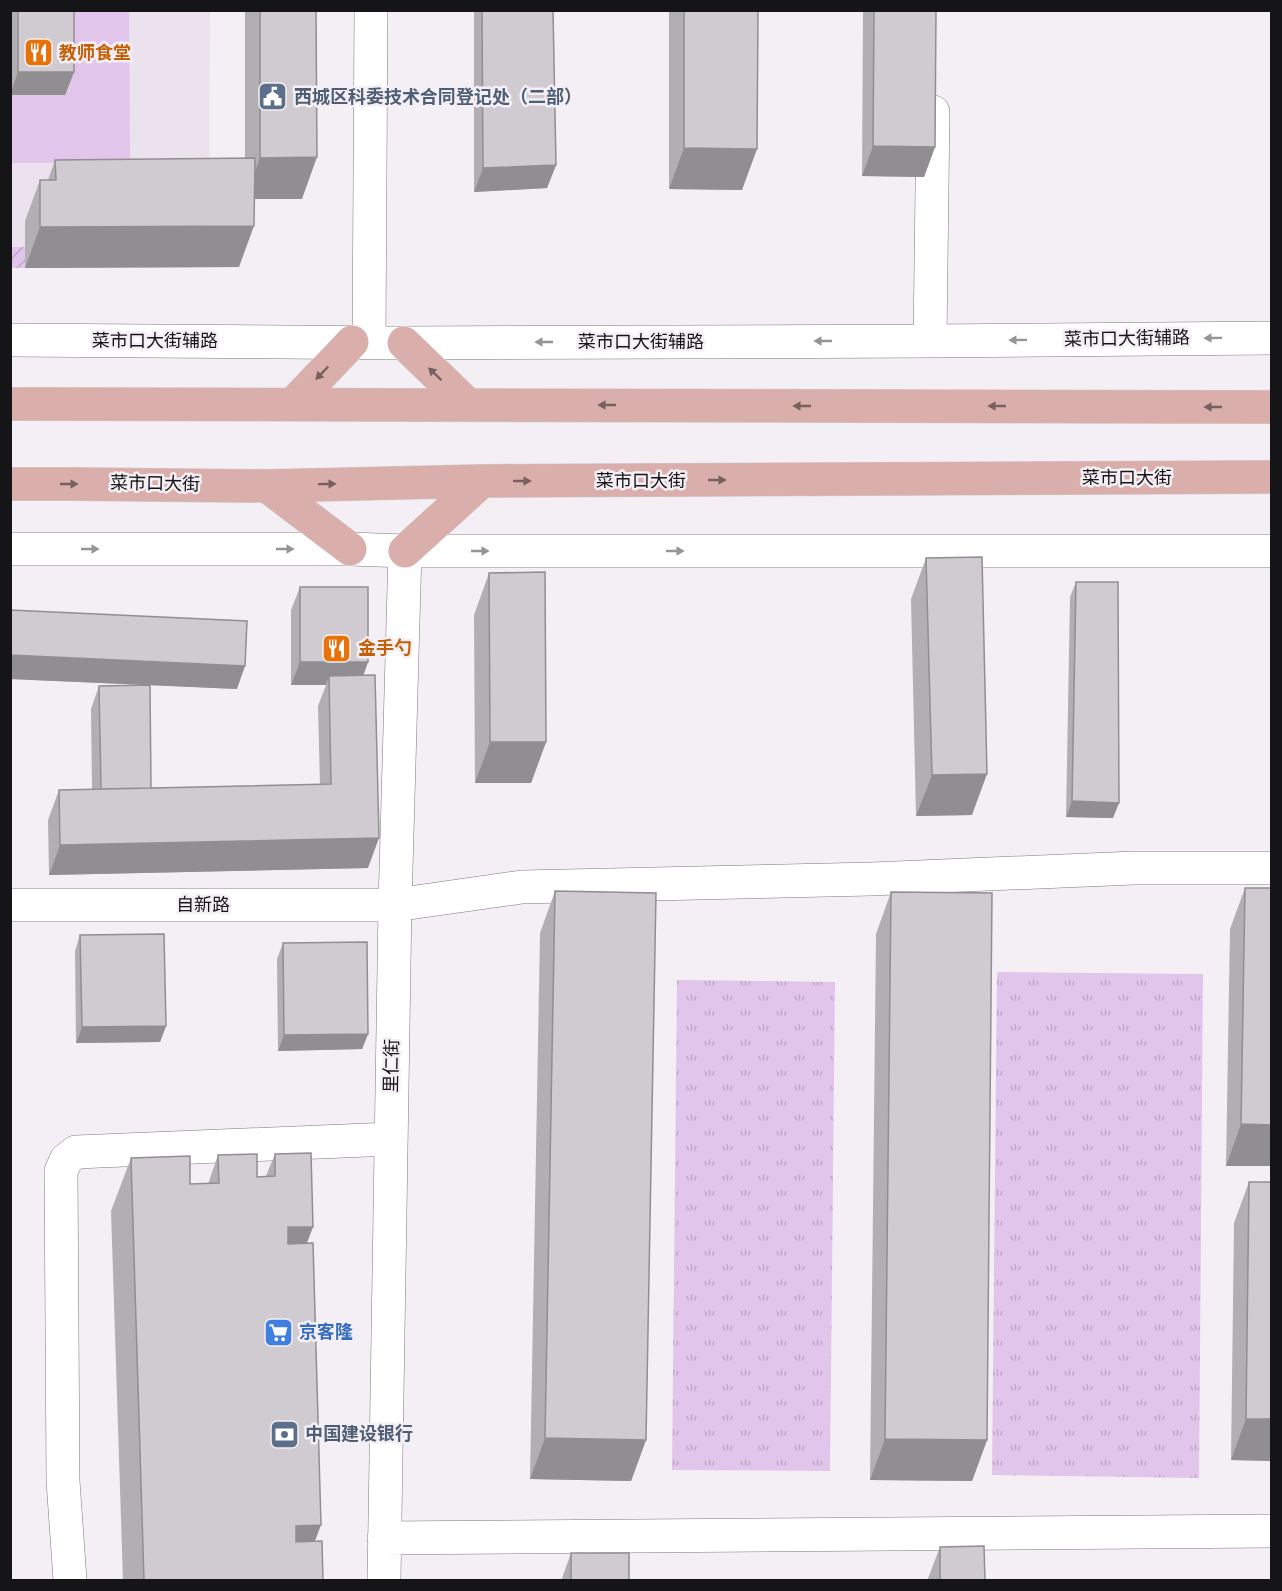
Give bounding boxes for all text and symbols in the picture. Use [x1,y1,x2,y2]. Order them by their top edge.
restaurant icon: 教师食堂 [22,37,54,69]
place label: 教师食堂 [59,41,131,66]
public building icon: 西城区科委技术合同登记处（二部） [257,81,289,113]
place label: 西城区科委技术合同登记处（二部） [294,85,582,110]
street label: 菜市口大街辅路 [1064,325,1190,353]
street label: 菜市口大街辅路 [92,329,218,354]
street label: 菜市口大街辅路 [578,330,704,355]
one-way arrow [1204,333,1223,343]
one-way arrow [1009,335,1028,345]
one-way arrow [814,336,833,346]
one-way arrow [535,337,554,347]
one-way arrow [316,366,330,380]
one-way arrow [429,367,443,381]
one-way arrow [598,400,617,410]
one-way arrow [793,401,812,411]
one-way arrow [988,401,1007,411]
one-way arrow [1204,402,1223,412]
street label: 菜市口大街 [1082,466,1172,491]
street label: 菜市口大街 [596,469,686,494]
street label: 菜市口大街 [110,471,200,497]
one-way arrow [707,475,726,485]
one-way arrow [512,476,531,486]
one-way arrow [59,479,78,489]
one-way arrow [317,480,336,489]
one-way arrow [80,544,99,554]
one-way arrow [275,544,294,554]
one-way arrow [470,546,489,556]
one-way arrow [665,546,684,556]
restaurant icon: 金手勺 [321,632,353,664]
place label: 金手勺 [358,636,412,661]
street label: 自新路 [176,893,230,918]
street label: 里仁街 [379,1039,405,1093]
supermarket icon: 京客隆 [262,1316,294,1348]
place label: 京客隆 [299,1320,353,1345]
bank icon: 中国建设银行 [268,1418,300,1450]
place label: 中国建设银行 [305,1422,413,1447]

